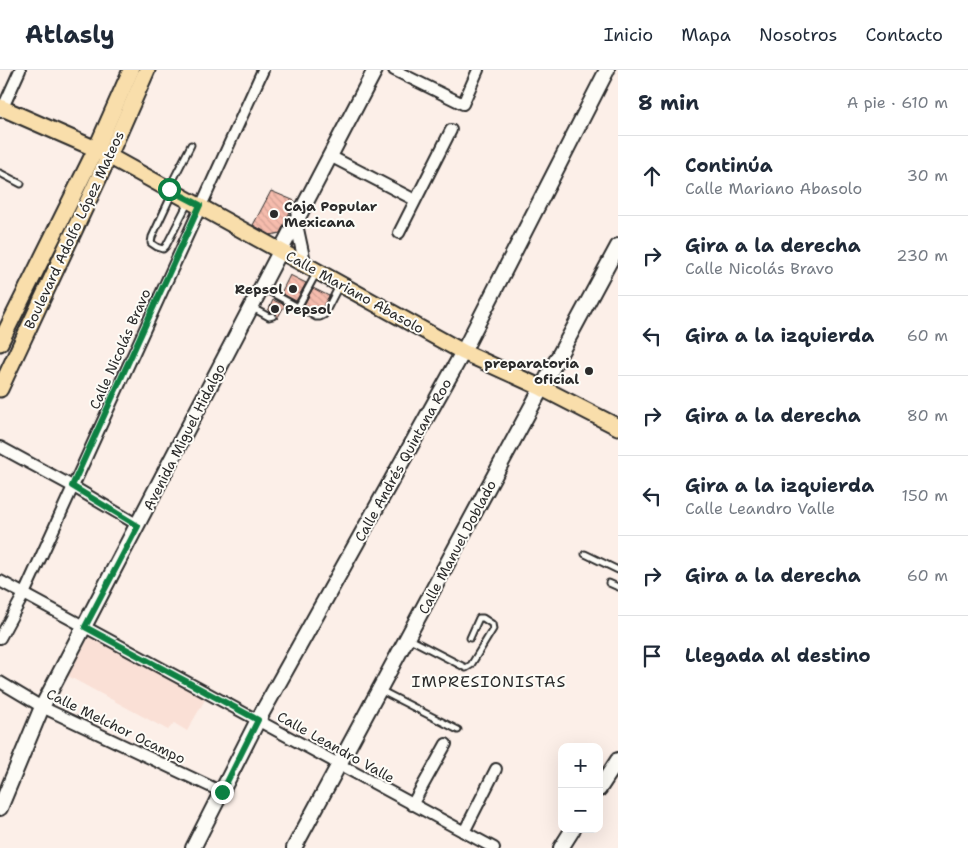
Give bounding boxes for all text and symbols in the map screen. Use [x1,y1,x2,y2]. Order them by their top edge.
text: Atlasly [25,19,115,51]
text: Inicio [604,23,653,47]
text: Mapa [681,23,731,47]
text: Nosotros [759,23,837,47]
text: Contacto [865,23,943,47]
text: 8 min [638,89,699,117]
text: A pie · 610 m [847,92,948,113]
street label: Boulevard Adolfo López Mateos [20,128,128,332]
text: Continúa [685,153,773,178]
icon: ahead [638,162,666,190]
text: 30 m [907,165,948,186]
route start [158,178,181,201]
text: Calle Mariano Abasolo [685,178,862,199]
place label: Caja Popular Mexicana [284,197,378,231]
marker: Caja Popular Mexicana [268,208,280,220]
text: Gira a la derecha [685,233,861,258]
icon: right [638,242,666,270]
text: 230 m [896,245,948,266]
street label: Calle Mariano Abasolo [283,247,427,337]
text: Calle Nicolás Bravo [685,258,834,279]
place label: Repsol [235,280,283,298]
marker: Repsol [287,283,299,295]
street label: Calle Nicolás Bravo [85,286,155,412]
place label: Pepsol [285,300,332,318]
marker: Pepsol [269,303,281,315]
icon: left [638,322,666,350]
text: Gira a la izquierda [685,323,874,348]
text: 60 m [907,325,948,346]
place label: preparatoria oficial [484,354,579,388]
street label: Avenida Miguel Hidalgo [139,361,229,513]
marker: preparatoria oficial [583,365,595,377]
street label: Calle Andrés Quintana Roo [351,375,455,545]
icon: right [638,402,666,430]
text: Gira a la derecha [685,403,861,428]
text: 80 m [907,405,948,426]
text: Gira a la izquierda [685,473,874,498]
street label: Calle Manuel Doblado [414,477,500,617]
icon: left [638,482,666,510]
text: 150 m [901,485,948,506]
text: Calle Leandro Valle [685,498,835,519]
icon: right [638,562,666,590]
text: Gira a la derecha [685,563,861,588]
text: 60 m [907,565,948,586]
icon: arrive [638,642,666,670]
text: Llegada al destino [685,643,871,668]
district label: IMPRESIONISTAS [412,671,566,692]
street label: Calle Melchor Ocampo [44,685,188,767]
street label: Calle Leandro Valle [274,707,398,787]
map controls [558,743,603,833]
button: + [558,743,603,788]
route end [211,781,234,804]
button: − [558,788,603,833]

